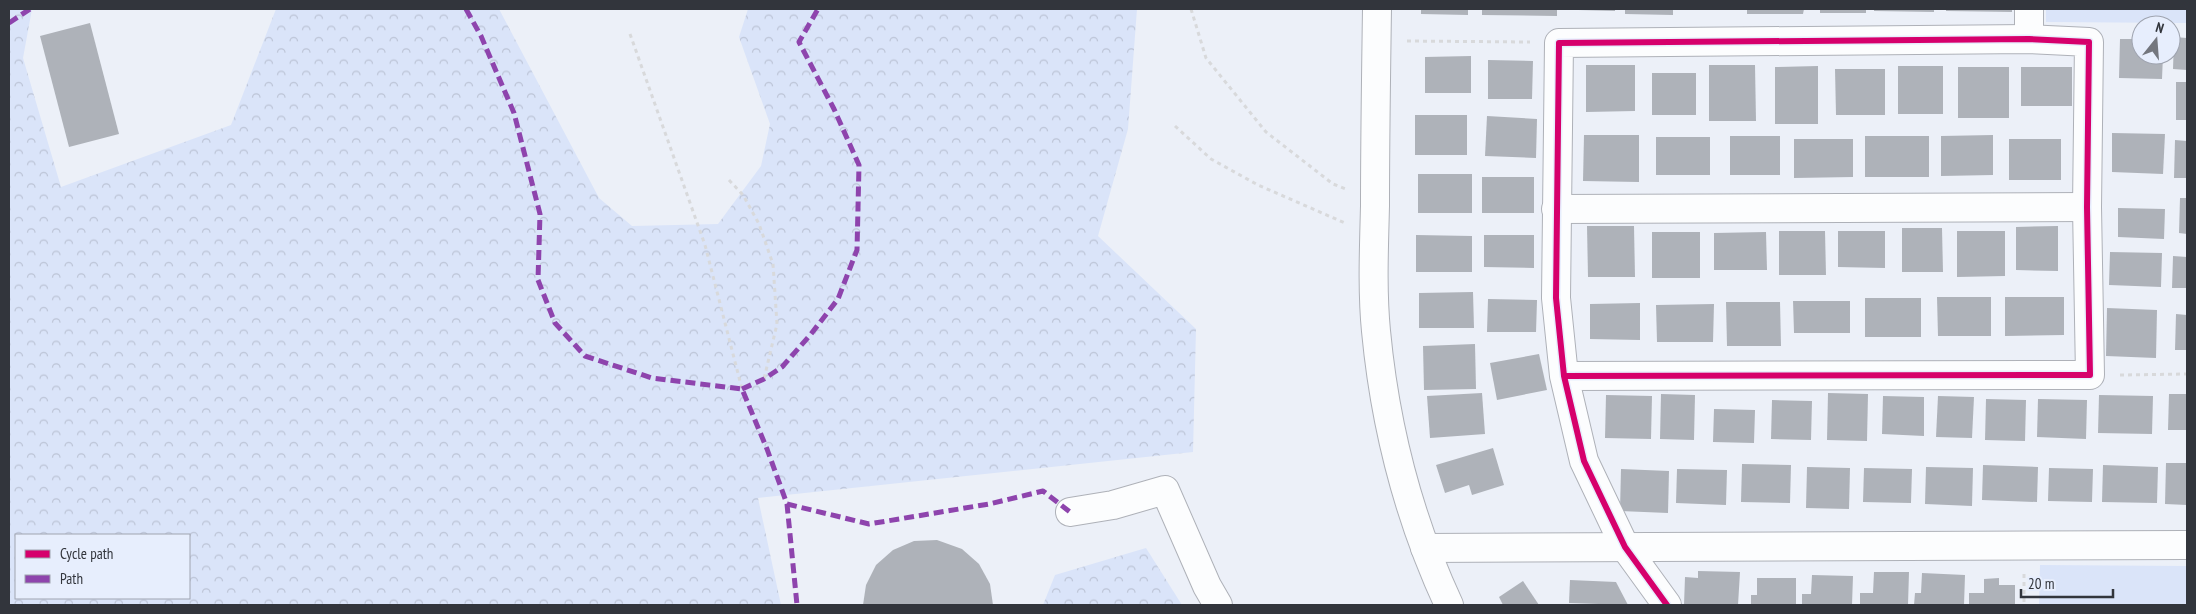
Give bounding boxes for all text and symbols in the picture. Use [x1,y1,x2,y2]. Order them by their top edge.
north arrow [2131,15,2181,65]
text: N [2154,18,2166,37]
legend [15,534,190,599]
text: Cycle path [60,544,113,563]
scale bar [2021,566,2114,598]
text: Path [60,569,83,588]
text: 20 m [2028,574,2054,593]

